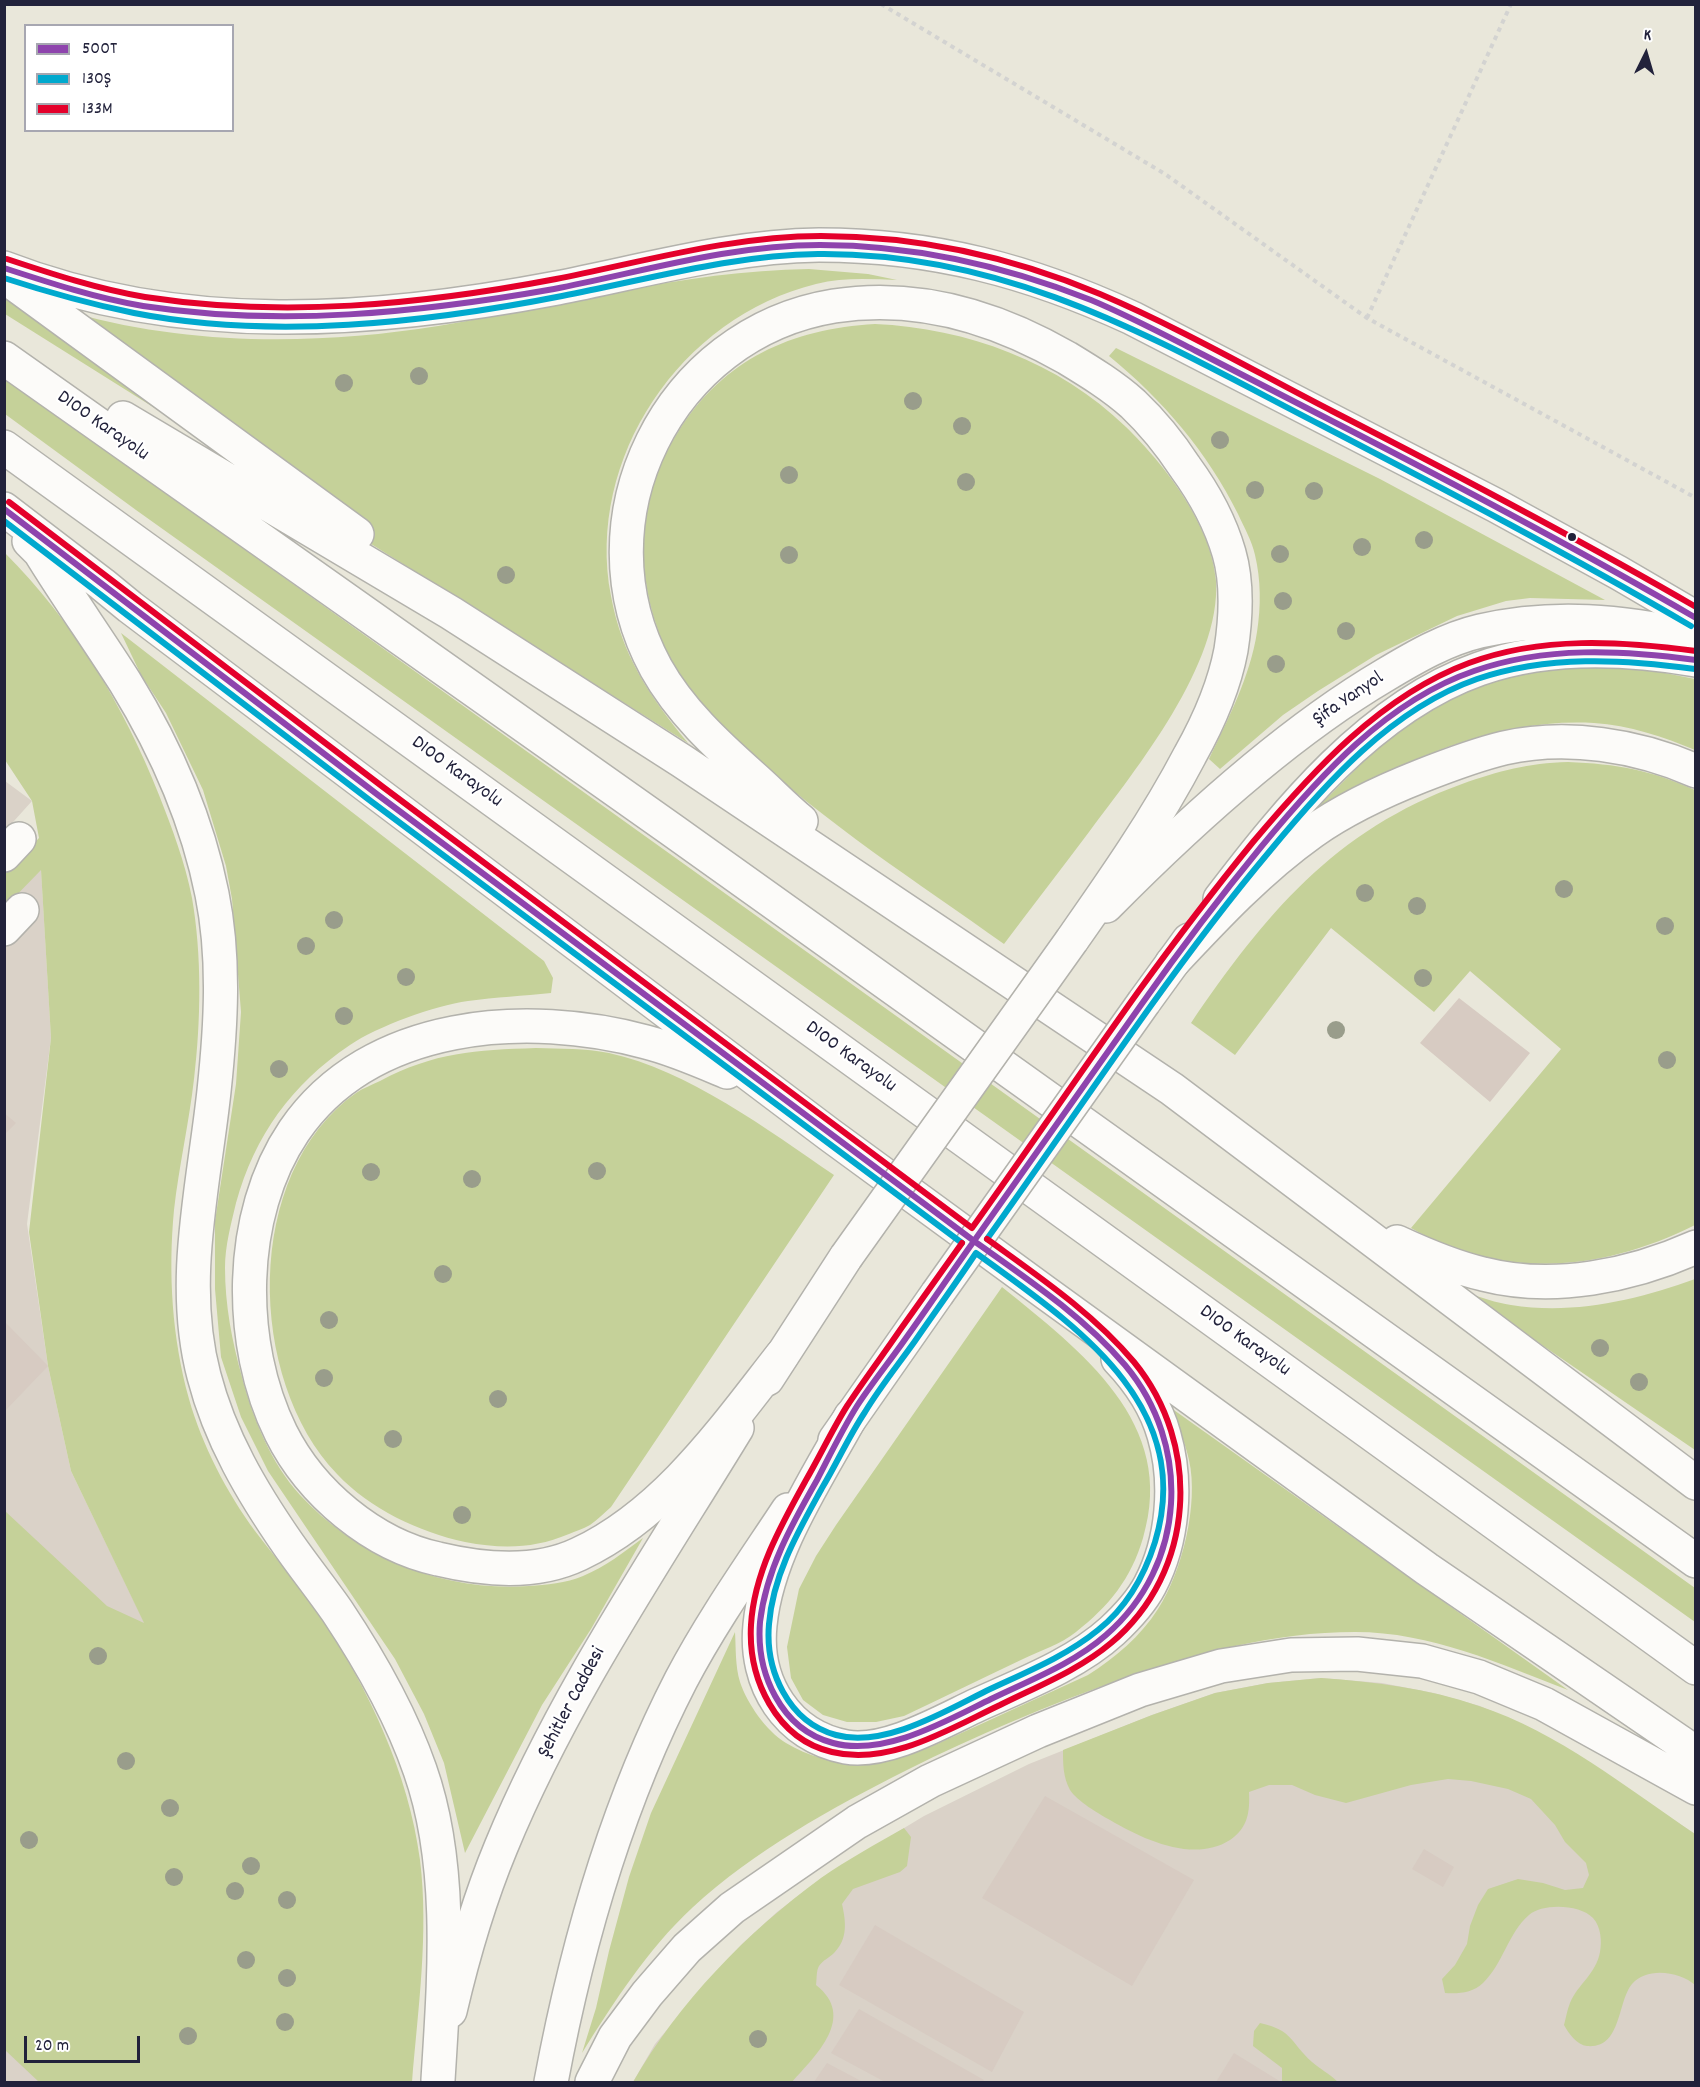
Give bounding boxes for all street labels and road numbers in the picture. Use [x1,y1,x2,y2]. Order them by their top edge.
street label: D100 Karayolu [51,387,153,467]
street label: Şifa Yanyol [1309,668,1389,732]
street label: D100 Karayolu [406,732,506,814]
street label: D100 Karayolu [800,1017,900,1099]
street label: D100 Karayolu [1194,1301,1294,1383]
street label: Şehitler Caddesi [534,1644,612,1762]

